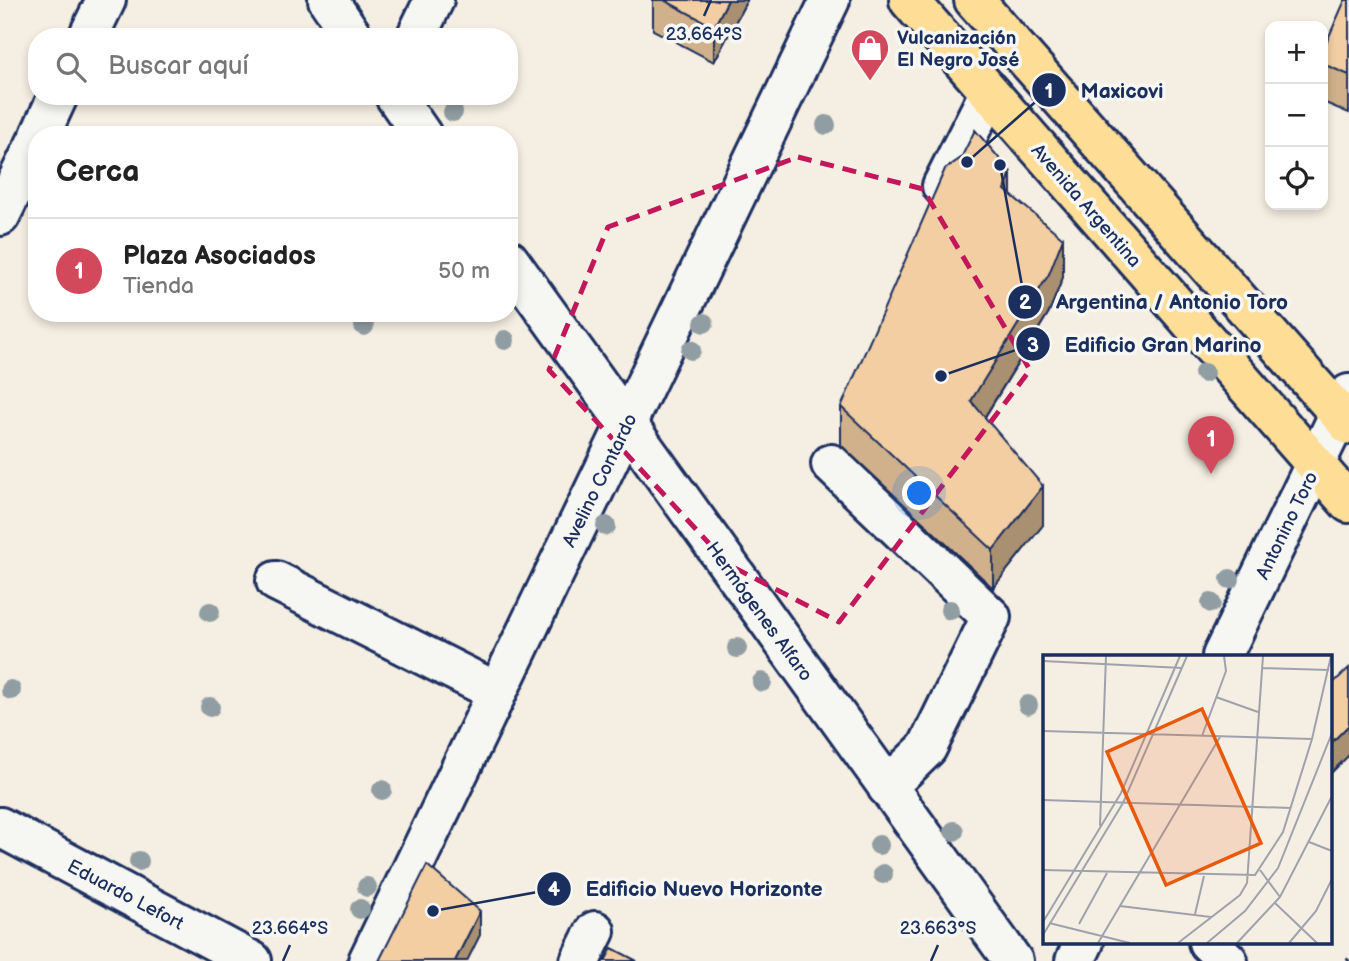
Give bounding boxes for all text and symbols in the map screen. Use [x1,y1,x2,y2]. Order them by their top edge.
map controls [1265,21,1328,210]
button: + [1265,21,1328,84]
text: 23.664°S [666,24,742,45]
shop icon: Vulcanización El Negro José [849,27,891,82]
place label: Vulcanización El Negro José [897,27,1019,72]
search box [28,28,518,105]
icon: search [52,48,90,86]
text: Buscar aquí [108,51,249,82]
callout: Maxicovi [1031,69,1177,111]
text: 1 [1045,79,1053,104]
text: Maxicovi [1081,79,1163,104]
button: − [1265,84,1328,147]
street label: Avenida Argentina [1026,140,1146,272]
button: locate [1265,147,1328,210]
text: Cerca [56,154,139,190]
text: Plaza Asociados [123,241,316,272]
text: 1 [74,257,84,285]
text: 50 m [438,257,490,285]
text: Tienda [123,272,194,300]
callout: Argentina / Antonio Toro [1007,281,1302,323]
text: 2 [1019,290,1032,315]
text: Argentina / Antonio Toro [1055,290,1288,315]
callout: Edificio Gran Marino [1015,323,1276,365]
text: 3 [1027,333,1039,358]
text: Edificio Gran Marino [1064,333,1262,358]
street label: Avelino Contardo [558,410,643,551]
pin: 1 [1188,416,1234,474]
street label: Antonino Toro [1251,468,1323,583]
your location [902,476,936,510]
street label: Hermógenes Alfaro [701,538,817,686]
inset map [1043,655,1332,944]
street label: Eduardo Lefort [63,855,188,936]
callout: Edificio Nuevo Horizonte [537,868,837,910]
text: 4 [548,877,561,902]
text: Edificio Nuevo Horizonte [585,877,823,902]
text: 23.664°S [252,918,328,939]
text: 23.663°S [900,918,976,939]

